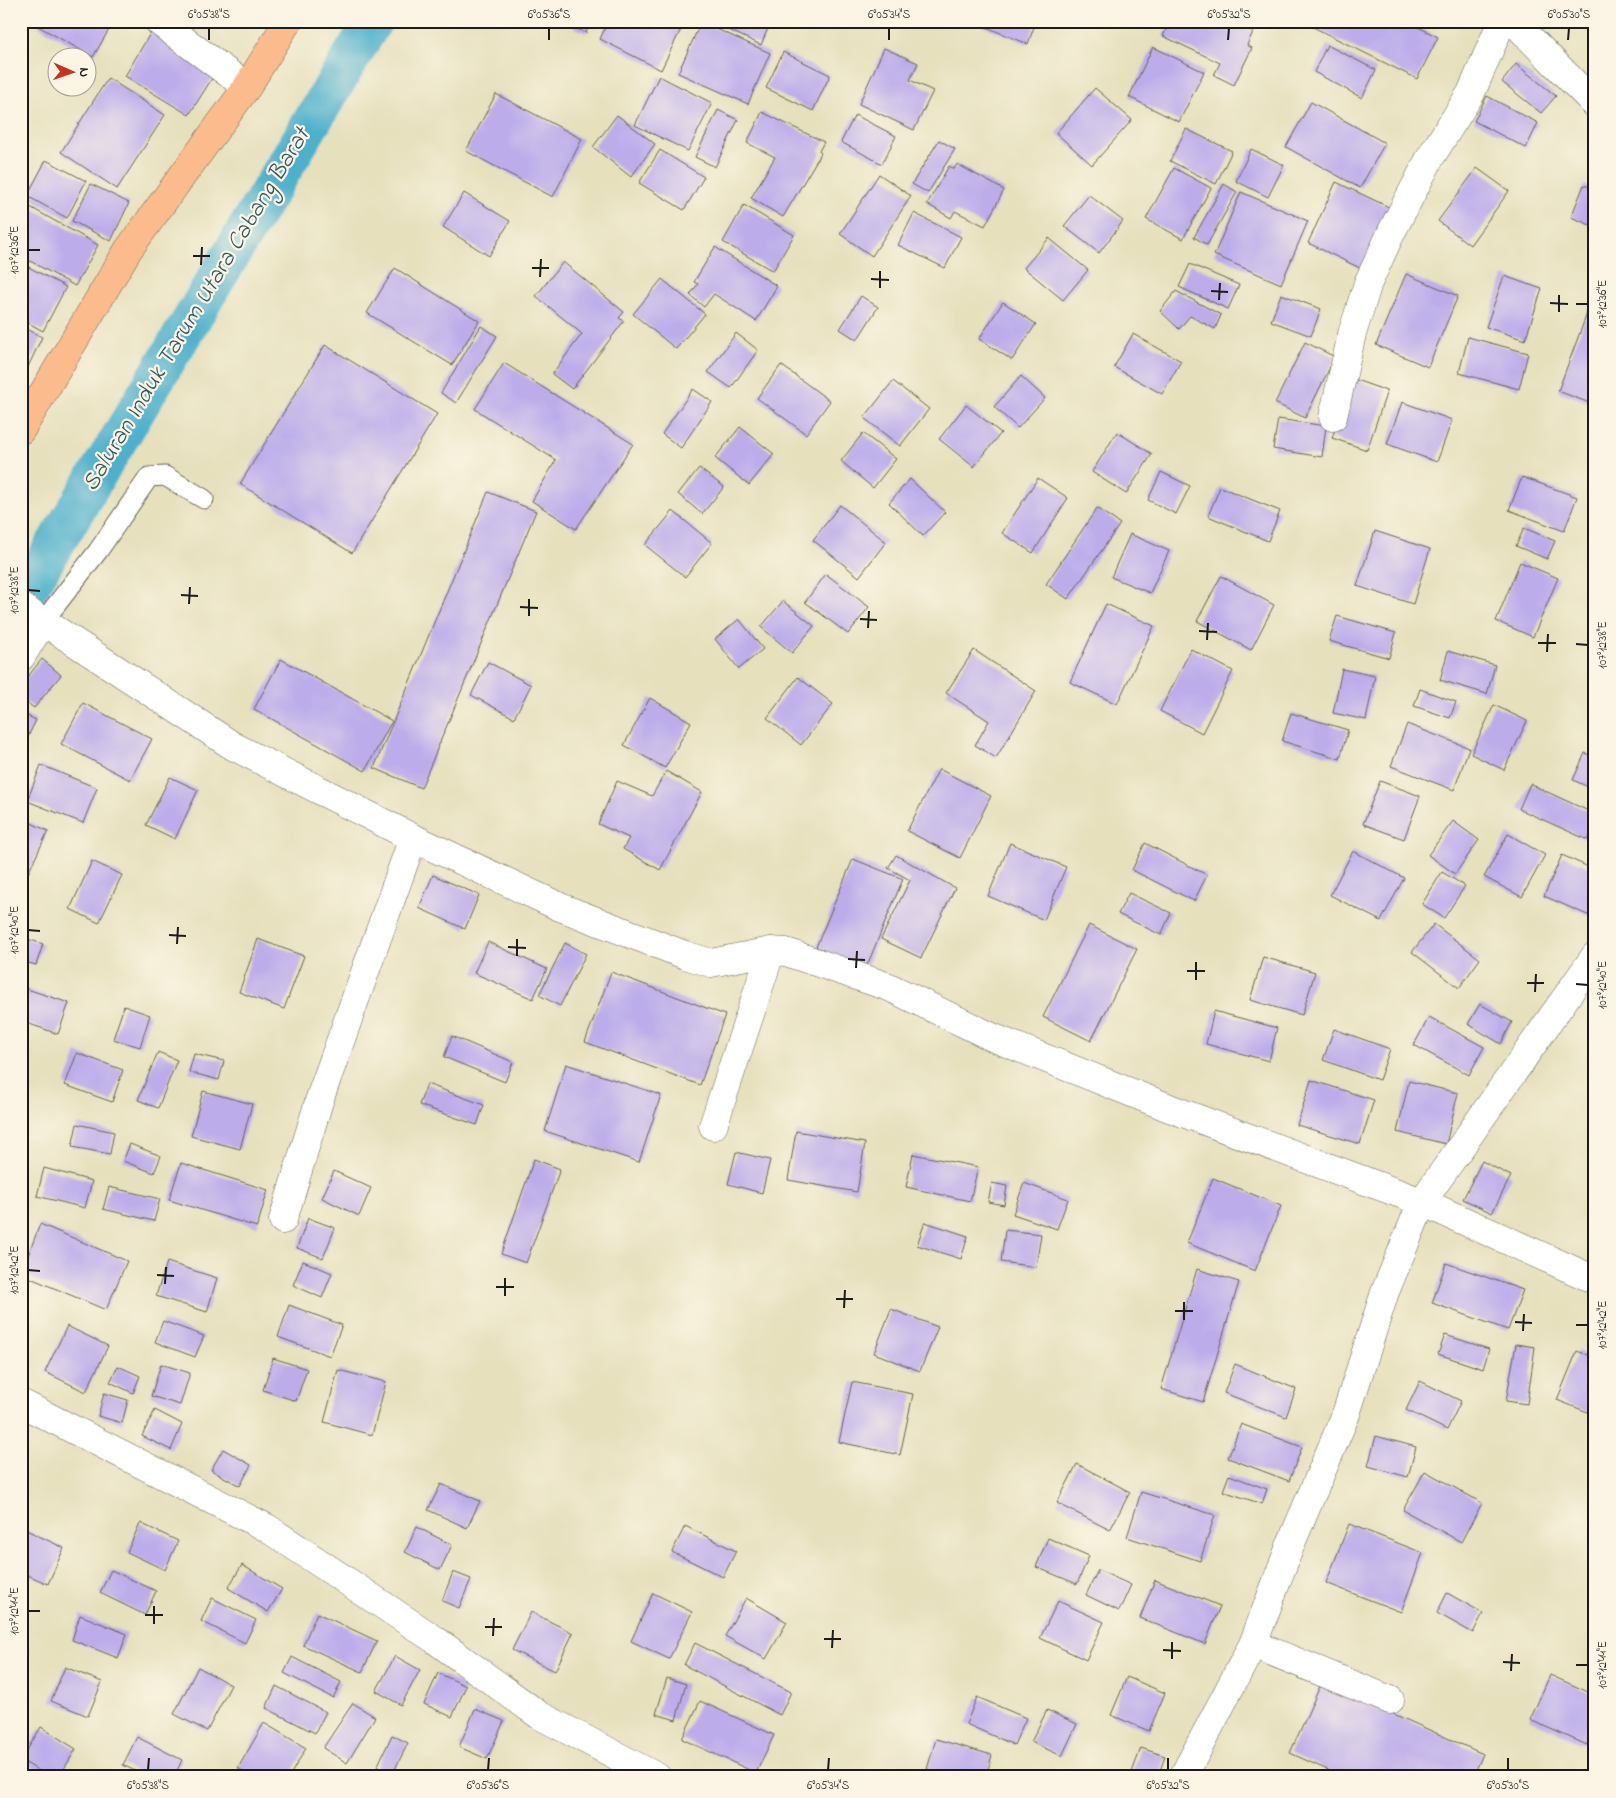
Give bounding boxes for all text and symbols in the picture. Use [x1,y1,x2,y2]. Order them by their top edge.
text: 6°05'38"S [188,6,230,24]
text: 6°05'36"S [528,6,571,24]
text: 6°05'34"S [868,6,910,24]
text: 6°05'32"S [1207,6,1251,24]
text: 6°05'30"S [1548,6,1591,24]
north arrow [48,48,98,98]
text: N [73,67,94,77]
water label: Saluran Induk Tarum Utara Cabang Barat [74,120,321,498]
text: 107°12'36"E [6,226,24,274]
text: 107°12'36"E [1594,280,1612,328]
text: 107°12'38"E [6,566,24,614]
text: 107°12'38"E [1594,621,1612,669]
text: 107°12'40"E [6,906,24,954]
text: 107°12'40"E [1594,961,1612,1009]
text: 107°12'42"E [6,1245,24,1295]
text: 107°12'42"E [1594,1300,1612,1350]
text: 107°12'44"E [6,1587,24,1635]
text: 107°12'44"E [1594,1641,1612,1689]
text: 6°05'38"S [127,1777,169,1795]
text: 6°05'36"S [467,1777,510,1795]
text: 6°05'34"S [807,1777,849,1795]
text: 6°05'32"S [1146,1777,1190,1795]
text: 6°05'30"S [1487,1777,1530,1795]

